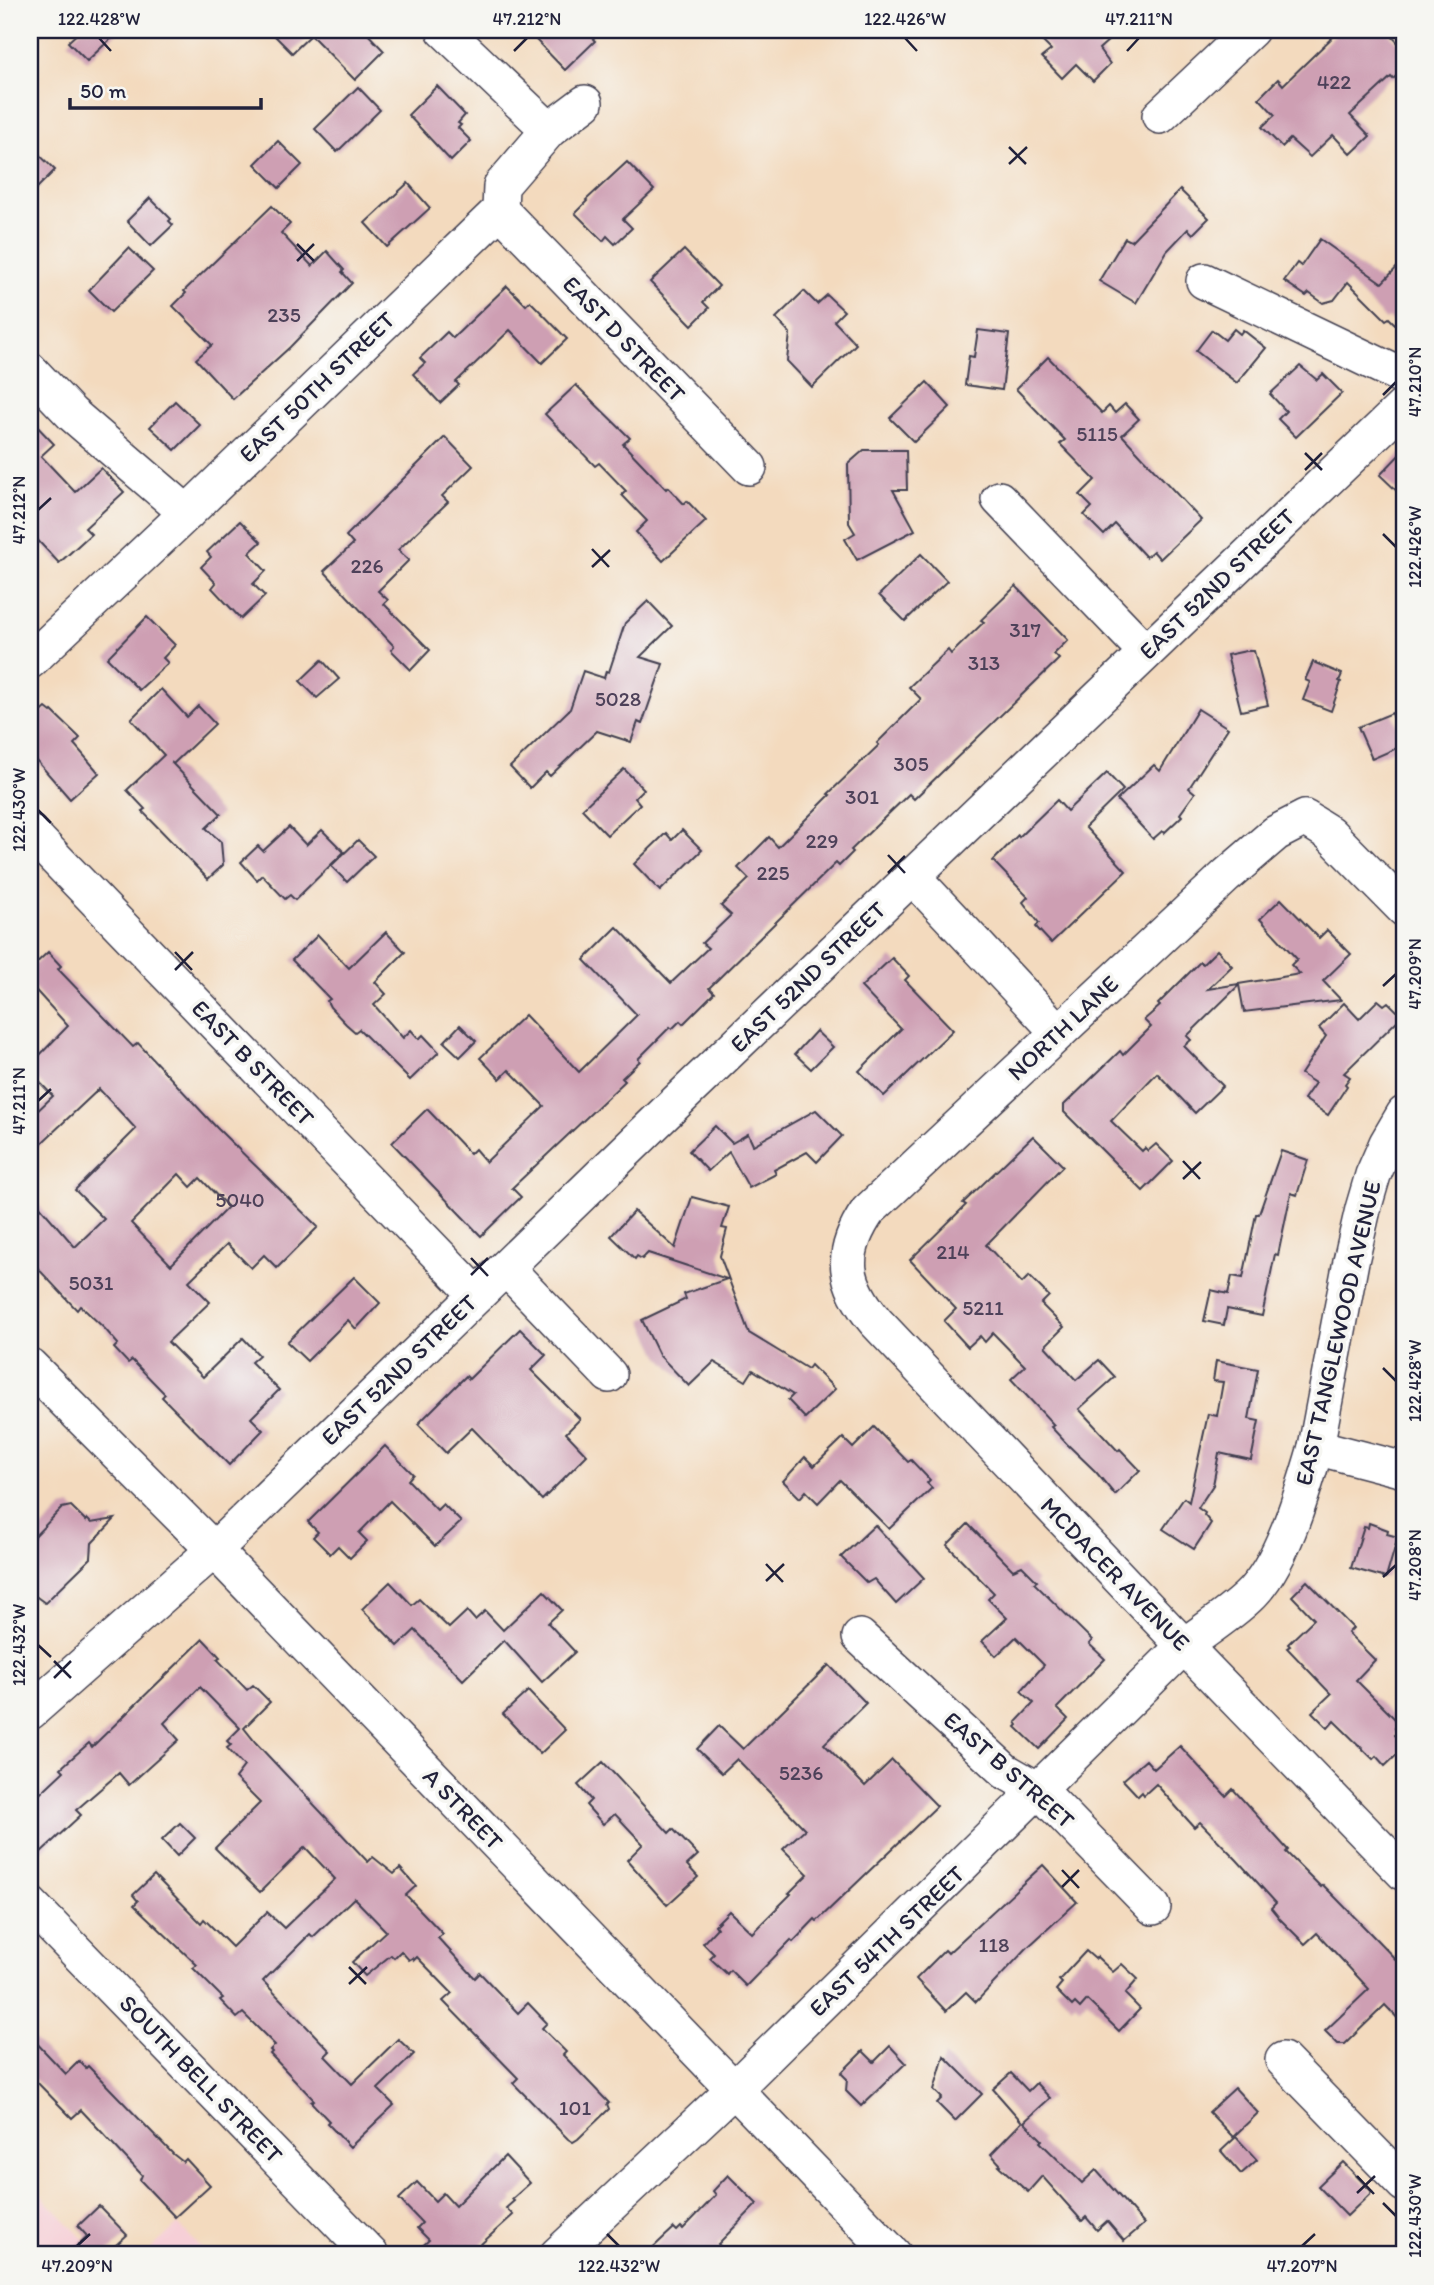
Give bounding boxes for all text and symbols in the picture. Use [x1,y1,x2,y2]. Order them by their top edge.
text: 122.428°W [58,8,140,30]
text: 47.212°N [493,8,561,30]
text: 122.426°W [864,8,946,30]
text: 47.211°N [1105,8,1173,30]
scale bar [70,66,261,110]
house number: 422 [1317,69,1351,94]
text: 50 m [80,78,127,103]
street label: EAST D STREET [557,270,692,408]
house number: 235 [267,302,301,327]
street label: EAST 50TH STREET [233,304,401,468]
text: 47.210°N [1404,347,1426,417]
house number: 5115 [1076,421,1118,446]
text: 47.212°N [8,476,30,544]
street label: EAST 52ND STREET [1133,502,1301,665]
text: 122.426°W [1404,506,1426,588]
house number: 226 [350,553,384,578]
house number: 317 [1009,617,1041,642]
house number: 313 [968,650,1000,675]
house number: 5028 [595,686,641,711]
house number: 305 [893,751,929,776]
text: 122.430°W [8,768,30,852]
house number: 301 [845,784,879,809]
house number: 229 [805,828,839,853]
house number: 225 [756,860,790,885]
street label: EAST 52ND STREET [724,895,892,1058]
text: 47.209°N [1404,938,1426,1010]
street label: NORTH LANE [1001,969,1124,1086]
street label: EAST B STREET [186,994,321,1132]
text: 47.211°N [8,1067,30,1135]
street label: EAST TANGLEWOOD AVENUE [1288,1178,1387,1488]
house number: 5040 [215,1187,265,1212]
house number: 214 [936,1239,970,1264]
house number: 5031 [68,1270,114,1295]
street label: EAST 52ND STREET [315,1288,483,1451]
house number: 5211 [962,1295,1004,1320]
text: 122.428°W [1404,1340,1426,1422]
street label: MCDACER AVENUE [1035,1491,1196,1657]
text: 47.208°N [1404,1529,1426,1601]
text: 122.432°W [8,1604,30,1686]
street label: EAST B STREET [938,1705,1081,1835]
house number: 5236 [779,1760,823,1785]
street label: A STREET [417,1762,510,1856]
street label: EAST 54TH STREET [803,1859,971,2022]
house number: 118 [979,1932,1010,1957]
street label: SOUTH BELL STREET [114,1989,289,2169]
house number: 101 [559,2095,591,2120]
text: 122.430°W [1404,2174,1426,2258]
text: 47.209°N [41,2255,113,2277]
text: 122.432°W [578,2255,660,2277]
text: 47.207°N [1266,2255,1338,2277]

